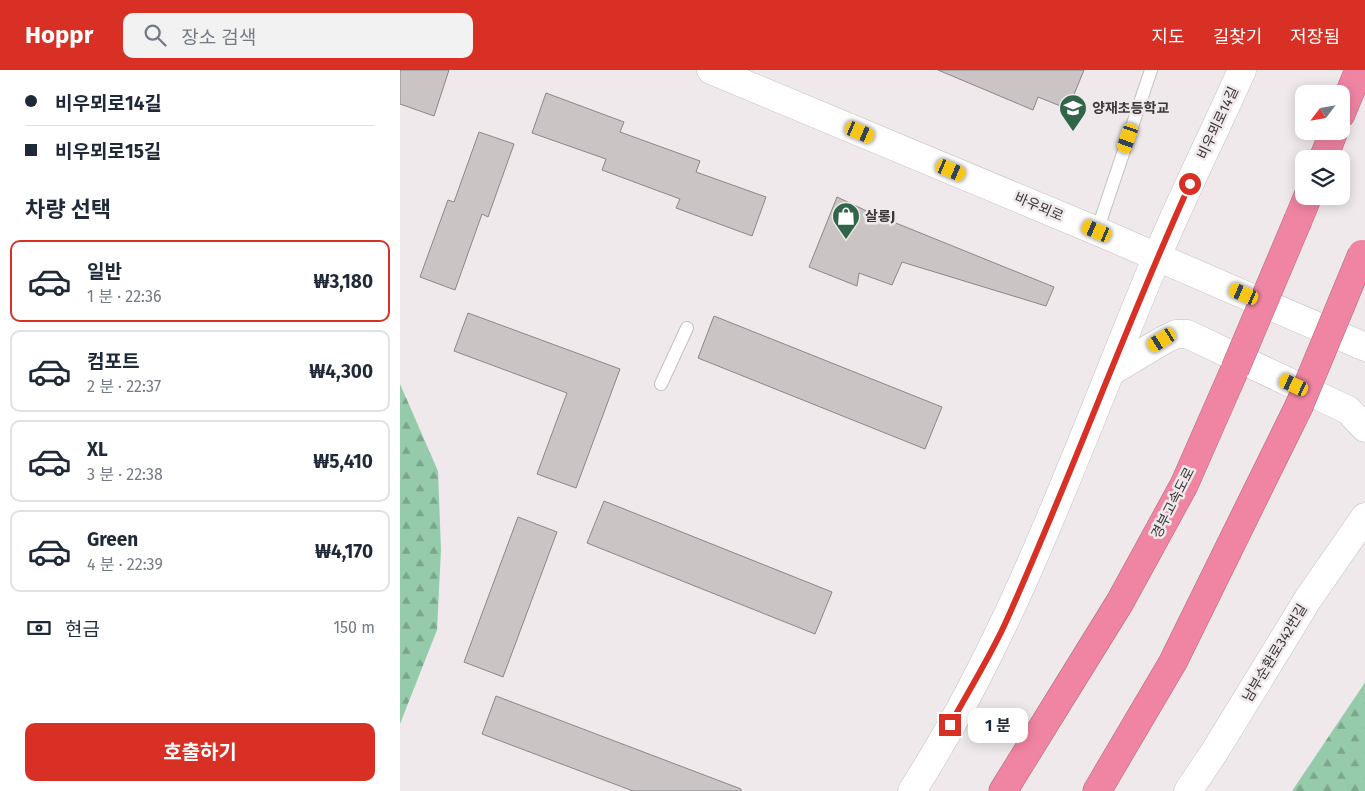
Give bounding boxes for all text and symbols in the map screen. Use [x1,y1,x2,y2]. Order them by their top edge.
search box [123,13,473,58]
text: Hoppr [25,21,93,49]
icon: search [141,21,169,49]
text: 장소 검색 [181,26,256,49]
text: 지도 [1152,26,1185,48]
text: 길찾기 [1213,26,1262,48]
text: 저장됨 [1290,26,1340,48]
street label: 비우뫼로14길 [1194,84,1242,162]
north arrow [1295,85,1350,140]
map controls [1295,85,1350,205]
text: 비우뫼로14길 [55,92,162,115]
school or university icon: 양재초등학교 [1058,93,1088,132]
place label: 양재초등학교 [1092,100,1169,117]
car [843,119,876,145]
car [1116,121,1139,155]
text: 비우뫼로15길 [55,140,161,163]
button: layers [1295,150,1350,205]
car [934,157,967,183]
route start [1179,173,1201,195]
street label: 바우뫼로 [1012,189,1066,225]
text: 차량 선택 [25,196,111,223]
shop icon: 살롱J [831,201,861,240]
place label: 살롱J [865,208,895,225]
car [1080,218,1113,244]
icon: car [27,259,72,304]
text: 일반 [87,260,122,283]
text: ₩3,180 [313,270,373,293]
car [1227,281,1260,307]
text: 1 분 · 22:36 [87,287,162,306]
car [1145,326,1178,354]
icon: car [27,349,72,394]
text: 컴포트 [87,350,139,373]
text: ₩4,300 [309,360,373,383]
car [1277,372,1310,398]
text: 2 분 · 22:37 [87,377,161,396]
text: XL [87,438,108,461]
icon: car [27,439,72,484]
text: ₩5,410 [313,450,373,473]
text: 3 분 · 22:38 [87,465,163,484]
street label: 경부고속도로 [1148,465,1198,541]
text: Green [87,528,138,551]
icon: car [27,529,72,574]
text: ₩4,170 [315,540,373,563]
text: 4 분 · 22:39 [87,555,163,574]
street label: 남부순환로342번길 [1239,601,1311,705]
icon: cash [25,614,53,642]
text: 현금 [65,618,100,641]
text: 150 m [333,618,375,637]
callout: 1 분 [968,708,1028,742]
route end [939,714,961,736]
text: 1 분 [985,716,1011,735]
button: 호출하기 [25,723,375,781]

